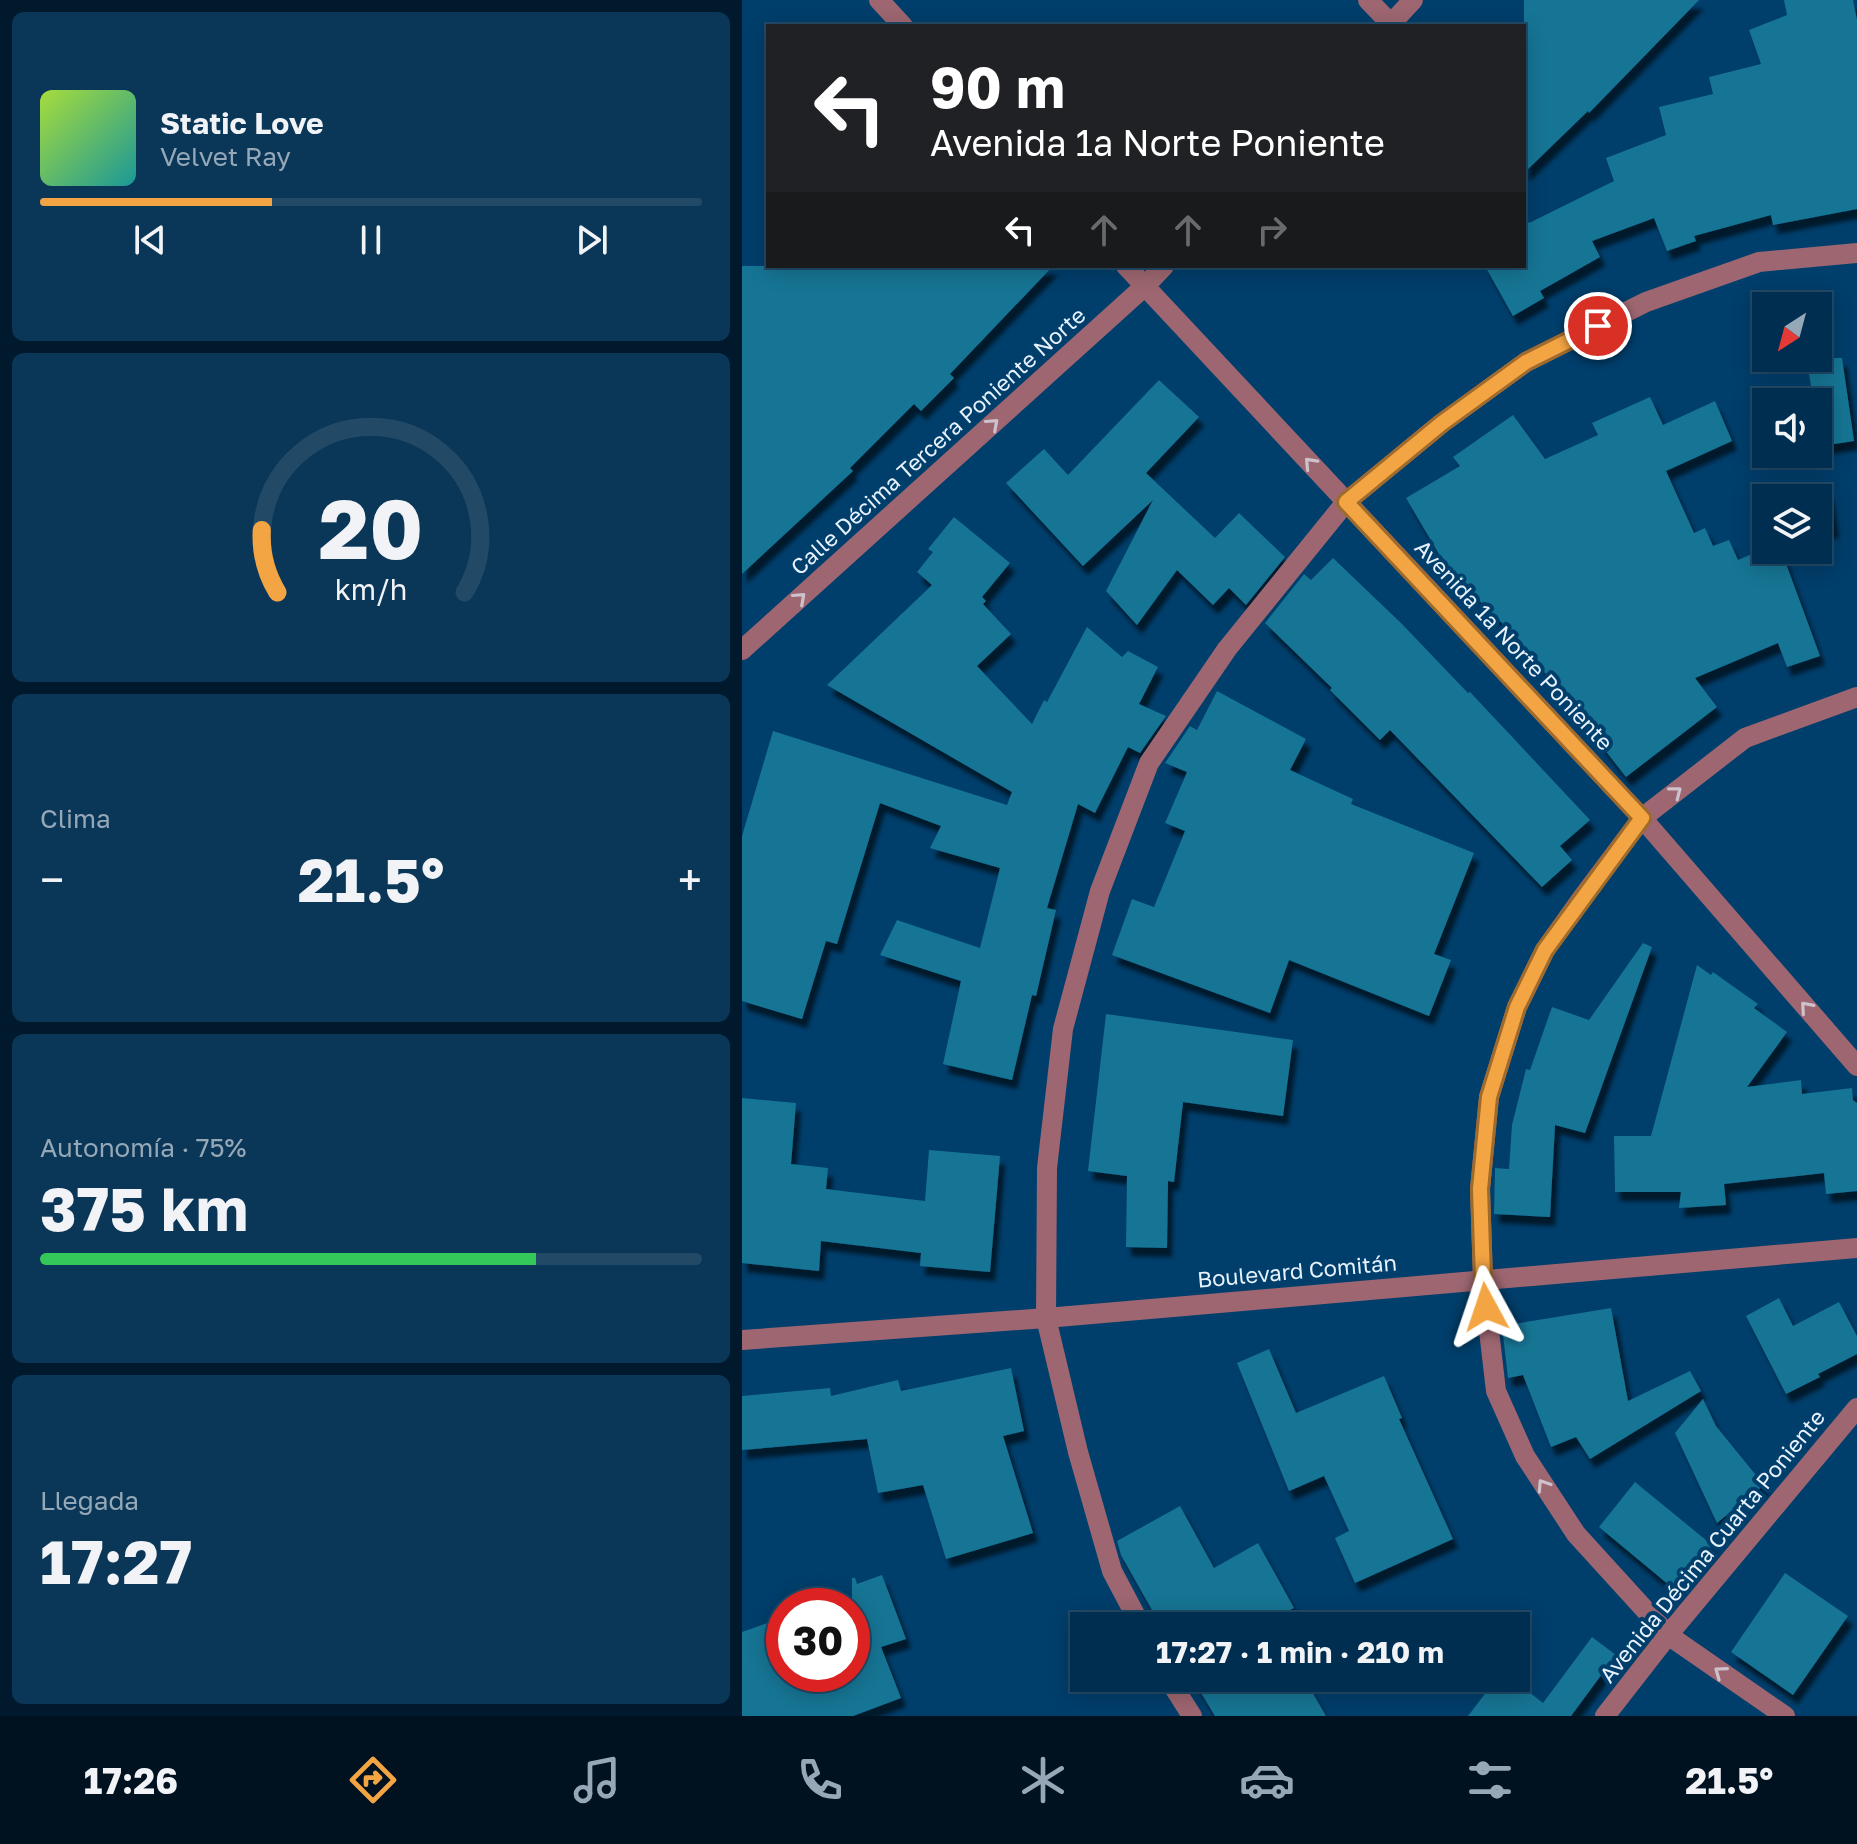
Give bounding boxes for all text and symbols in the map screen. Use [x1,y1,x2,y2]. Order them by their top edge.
text: 90 m [930,53,1065,120]
icon: left [798,56,902,160]
text: Static Love [160,105,324,141]
text: Avenida 1a Norte Poniente [930,121,1385,164]
text: Velvet Ray [160,141,291,172]
icon: left [998,208,1042,252]
icon: ahead [1082,208,1126,252]
icon: ahead [1166,208,1210,252]
icon: right [1250,208,1294,252]
icon: previous [128,218,172,262]
icon: pause [349,218,393,262]
icon: next [570,218,614,262]
pin [1564,292,1632,360]
north arrow [1752,292,1832,372]
map controls [1752,292,1832,564]
street label: Calle Décima Tercera Poniente Norte [785,301,1091,580]
icon: arrive [1576,304,1620,348]
button: sound [1752,388,1832,468]
one-way arrow [983,419,998,433]
one-way arrow [1305,458,1320,472]
text: 20 [319,477,423,577]
button: layers [1752,484,1832,564]
street label: Avenida 1a Norte Poniente [1410,534,1619,756]
text: km/h [335,572,407,606]
one-way arrow [791,593,805,607]
one-way arrow [1667,788,1681,802]
text: Clima [40,803,111,834]
text: 21.5° [298,843,444,915]
text: − [40,853,64,906]
text: + [678,853,702,906]
one-way arrow [1801,1002,1816,1016]
text: Autonomía · 75% [40,1132,246,1163]
text: 375 km [40,1172,248,1244]
street label: Boulevard Comitán [1196,1248,1398,1293]
position arrow [1444,1265,1528,1349]
street label: Avenida Décima Cuarta Poniente [1593,1404,1830,1688]
one-way arrow [1538,1479,1553,1493]
text: Llegada [40,1485,139,1516]
text: 17:27 [40,1525,192,1597]
speed limit sign: 30 [766,1588,870,1692]
text: 17:27 · 1 min · 210 m [1156,1634,1444,1670]
one-way arrow [1714,1668,1729,1682]
icon: directions [345,1752,401,1808]
icon: music [569,1752,625,1808]
icon: phone [792,1752,848,1808]
icon: climate [1015,1752,1071,1808]
icon: car [1239,1752,1295,1808]
icon: filters [1462,1752,1518,1808]
text: 17:26 [84,1759,178,1802]
text: 21.5° [1685,1759,1773,1802]

